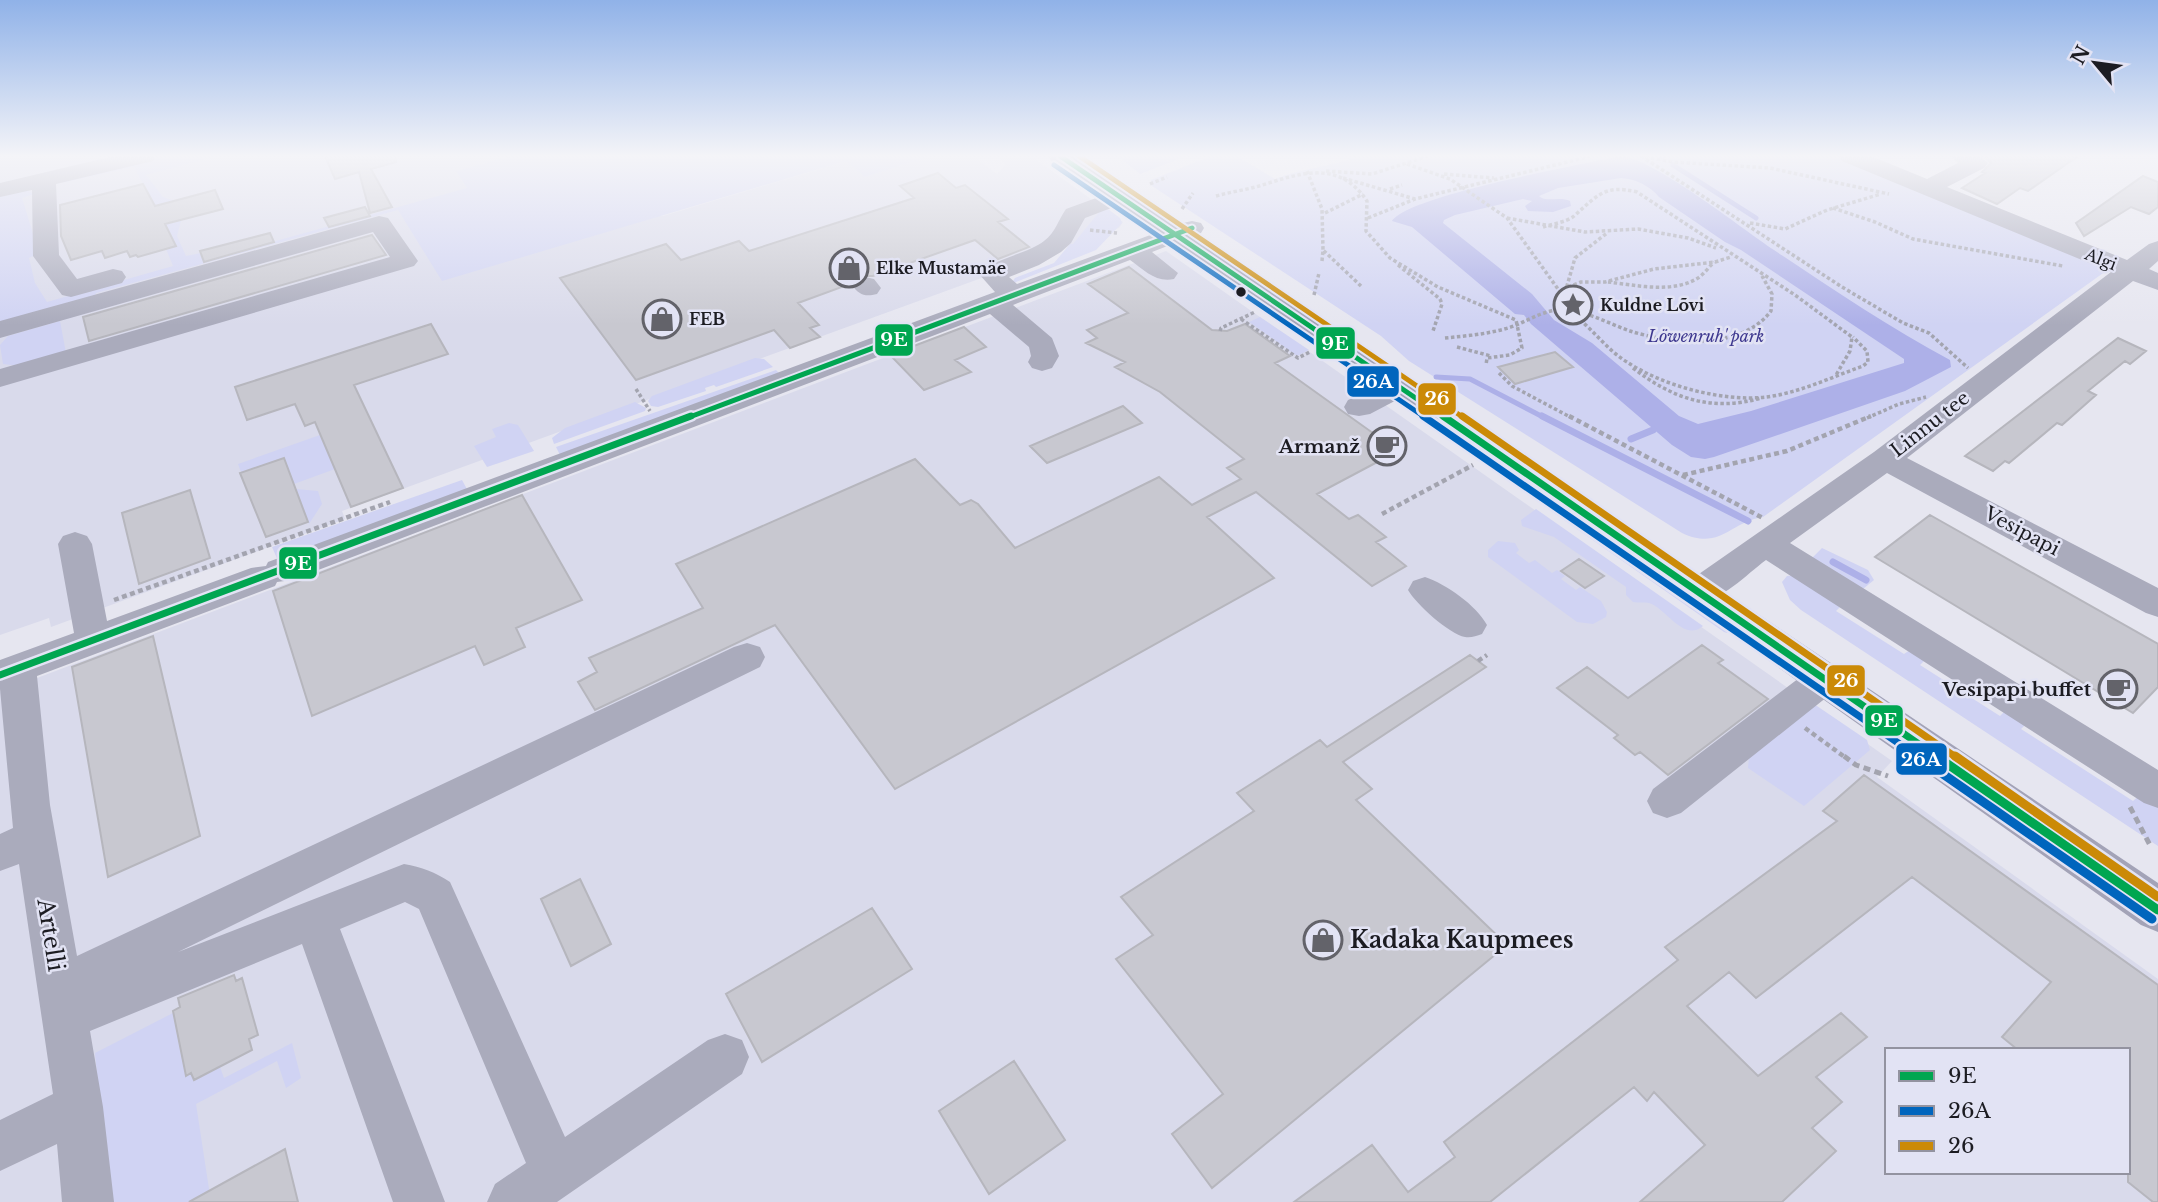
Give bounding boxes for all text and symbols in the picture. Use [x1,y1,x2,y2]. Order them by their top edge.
north arrow [2060,28,2130,98]
text: N [2066,41,2095,68]
street label: Algi [2081,243,2120,275]
shop icon: Elke Mustamäe [828,247,870,289]
place label: Elke Mustamäe [876,258,1006,278]
place icon: Kuldne Lõvi [1552,284,1594,326]
unlabelled marker [1234,285,1248,299]
place label: Kuldne Lõvi [1600,295,1705,315]
shop icon: FEB [641,298,683,340]
place label: FEB [689,309,725,329]
line badge: 9E [874,323,914,357]
line badge: 9E [1315,326,1356,360]
park label: Löwenruh' park [1647,326,1764,346]
text: 9E [880,328,908,351]
text: 9E [1321,332,1349,355]
line badge: 26A [1346,365,1400,398]
text: 26A [1353,370,1394,393]
line badge: 26 [1417,382,1457,416]
street label: Linnu tee [1886,386,1974,462]
text: 26 [1424,387,1450,410]
cafe icon: Armanž [1366,425,1408,467]
place label: Armanž [1278,435,1360,458]
street label: Vesipapi [1979,501,2064,561]
line badge: 9E [278,546,318,580]
text: 9E [284,552,312,575]
line badge: 26 [1826,664,1866,697]
cafe icon: Vesipapi buffet [2097,668,2139,710]
text: 26 [1833,669,1859,692]
place label: Vesipapi buffet [1941,678,2092,701]
line badge: 9E [1864,704,1904,737]
text: 9E [1870,709,1898,732]
line badge: 26A [1895,742,1948,776]
text: 26A [1901,748,1942,771]
street label: Artelli [31,896,71,974]
shop icon: Kadaka Kaupmees [1302,919,1344,961]
place label: Kadaka Kaupmees [1350,926,1573,954]
legend [1885,1048,2130,1174]
text: 9E [1948,1063,1977,1089]
text: 26A [1948,1098,1991,1124]
text: 26 [1948,1133,1974,1159]

